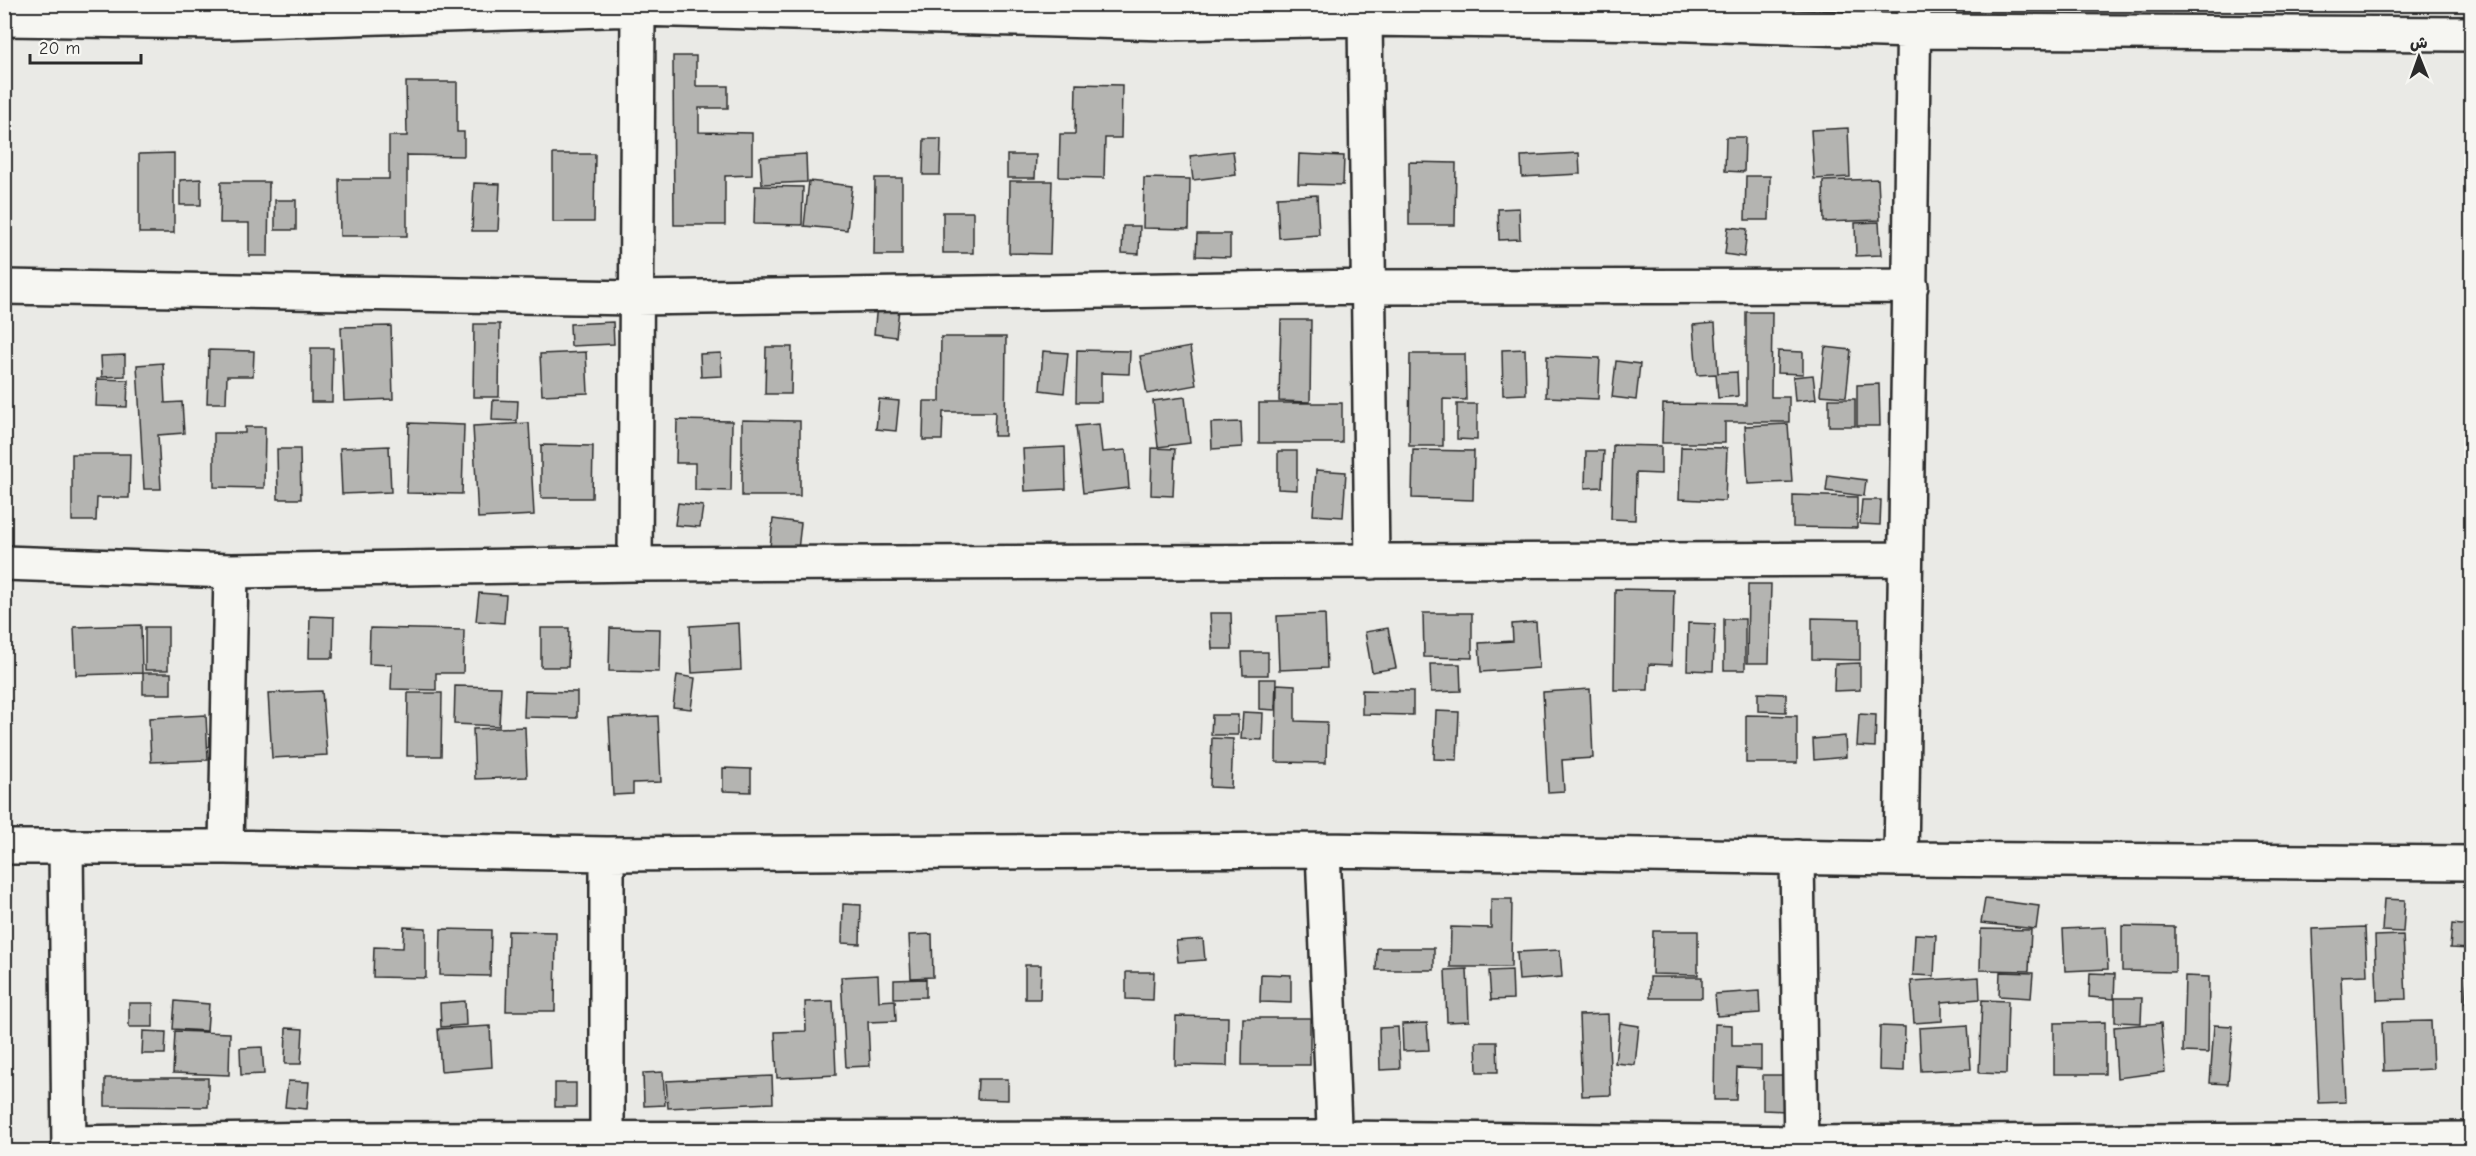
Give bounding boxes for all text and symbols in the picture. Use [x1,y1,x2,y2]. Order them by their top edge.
scale bar [30,27,141,65]
north arrow [2389,27,2449,87]
text: ش [2410,34,2428,52]
text: 20 m [39,38,80,59]

